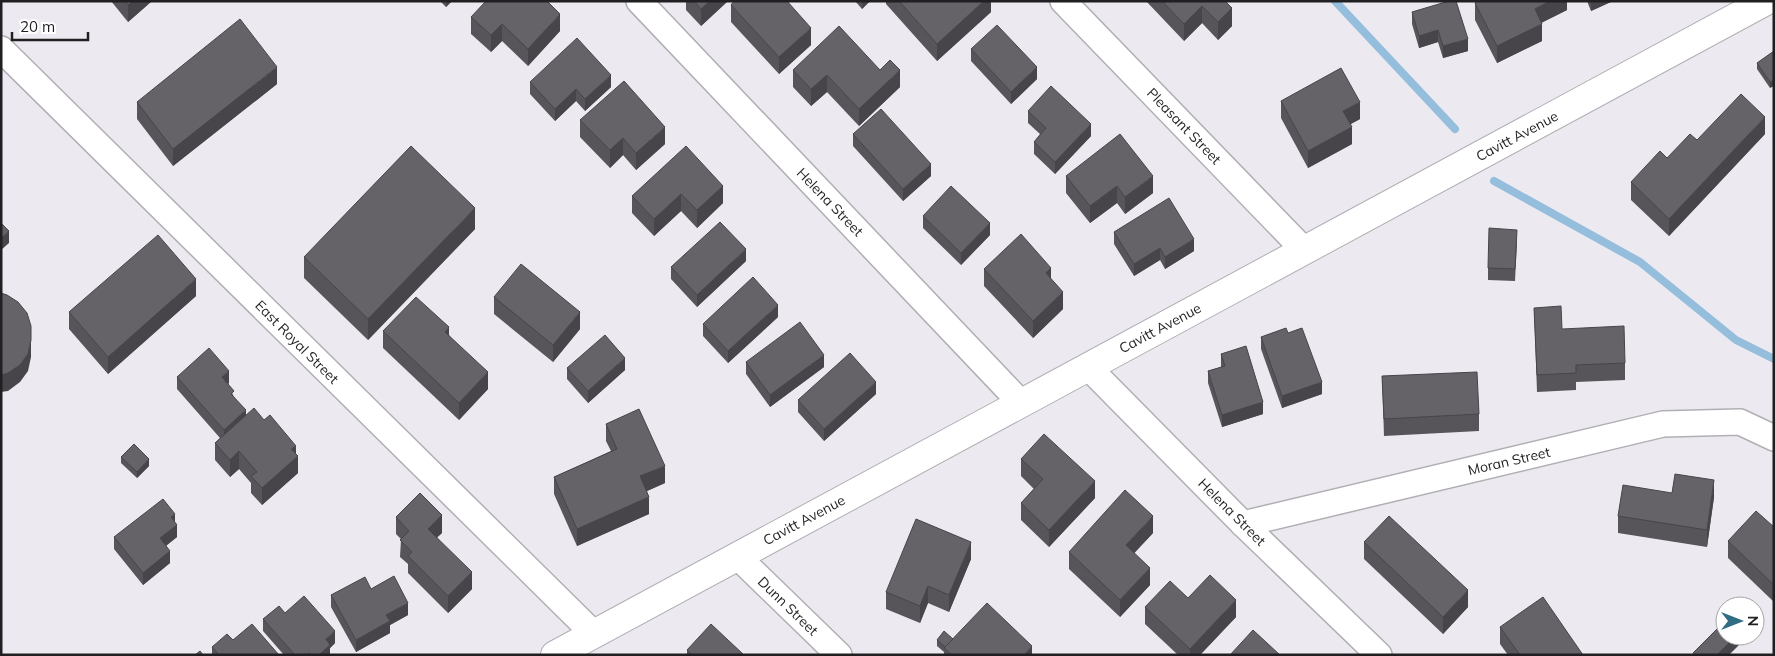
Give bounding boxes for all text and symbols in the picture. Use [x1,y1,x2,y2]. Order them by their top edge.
scale bar [12,10,89,42]
text: 20 m [20,17,55,36]
street label: Pleasant Street [1143,84,1225,168]
street label: Cavitt Avenue [1473,107,1561,165]
street label: Helena Street [793,164,867,240]
street label: East Royal Street [251,296,343,388]
street label: Cavitt Avenue [1116,299,1204,357]
street label: Moran Street [1466,443,1552,479]
street label: Helena Street [1194,474,1270,550]
street label: Cavitt Avenue [760,491,848,549]
street label: Dunn Street [754,573,822,639]
north arrow [1715,596,1765,646]
text: N [1744,616,1762,626]

